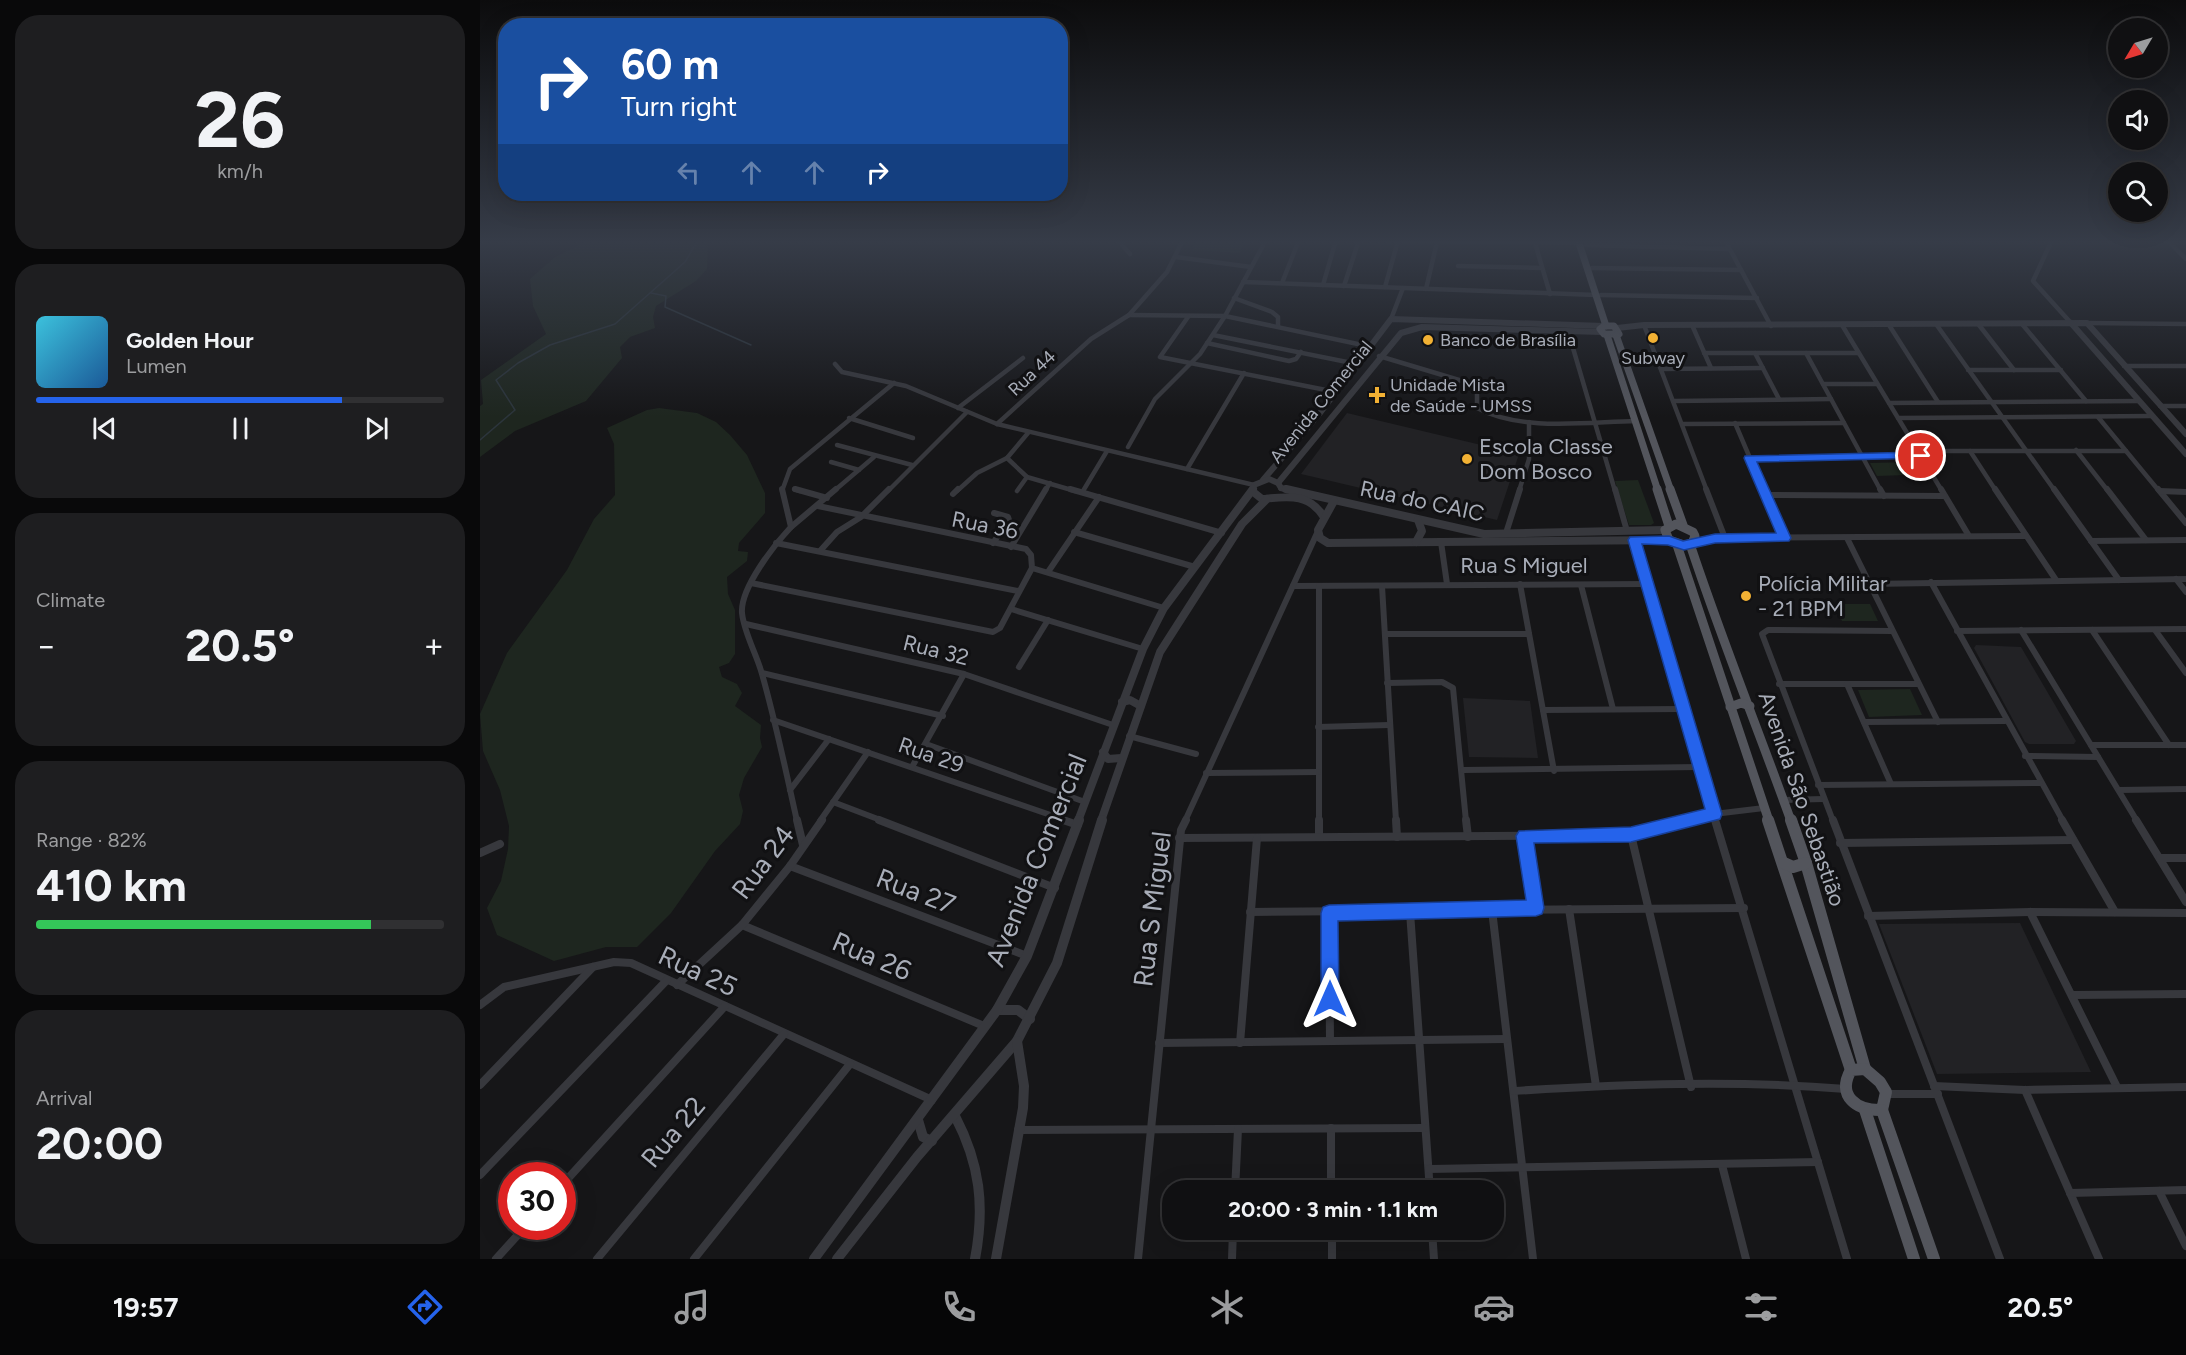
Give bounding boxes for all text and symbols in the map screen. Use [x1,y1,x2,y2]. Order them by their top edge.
north arrow [2108,18,2168,78]
map controls [2108,18,2168,222]
text: 60 m [621,39,719,90]
icon: right [522,42,600,120]
text: 26 [195,73,285,167]
text: Turn right [621,90,737,123]
button: sound [2108,90,2168,150]
icon: left [672,156,705,189]
icon: ahead [735,156,768,189]
icon: ahead [798,156,831,189]
icon: right [861,156,894,189]
text: km/h [217,159,263,183]
button: search [2108,162,2168,222]
text: Golden Hour [126,327,254,354]
place label: Banco de Brasília [1440,329,1576,351]
marker: Subway [1646,331,1660,345]
marker: Banco de Brasília [1421,333,1435,347]
street label: Avenida Comercial [1265,336,1377,468]
street label: Rua 44 [1004,345,1060,401]
place label: Subway [1621,347,1685,369]
text: Lumen [126,354,187,378]
place label: Unidade Mista de Saúde - UMSS [1390,374,1532,417]
marker: Unidade Mista de Saúde - UMSS [1368,386,1386,404]
icon: previous [88,412,121,445]
icon: pause [224,412,257,445]
icon: next [360,412,393,445]
pin [1895,430,1946,481]
place label: Escola Classe Dom Bosco [1479,433,1613,485]
icon: arrive [1904,439,1937,472]
marker: Escola Classe Dom Bosco [1460,452,1474,466]
street label: Rua do CAIC [1357,475,1487,527]
street label: Rua 36 [949,505,1021,545]
street label: Rua S Miguel [1460,552,1588,579]
place label: Polícia Militar - 21 BPM [1758,570,1888,622]
text: Climate [36,588,105,612]
marker: Polícia Militar - 21 BPM [1739,589,1753,603]
text: 20.5° [185,618,295,672]
text: − [36,626,57,665]
text: + [423,626,444,665]
street label: Rua 32 [900,629,972,671]
street label: Avenida São Sebastião [1753,688,1851,910]
street label: Rua 29 [895,731,967,779]
street label: Avenida Comercial [978,749,1094,971]
street label: Rua 24 [724,818,802,906]
text: Range · 82% [36,828,147,852]
street label: Rua S Miguel [1126,829,1178,989]
text: 410 km [36,858,187,912]
street label: Rua 27 [872,861,960,921]
street label: Rua 26 [827,925,917,987]
street label: Rua 25 [653,939,743,1003]
position arrow [1298,967,1362,1031]
text: Arrival [36,1086,92,1110]
street label: Rua 22 [634,1090,712,1174]
text: 20:00 [36,1116,163,1170]
speed limit sign: 30 [498,1162,576,1240]
text: 20:00 · 3 min · 1.1 km [1228,1196,1438,1223]
icon: directions [404,1286,446,1328]
icon: music [671,1286,713,1328]
icon: phone [938,1286,980,1328]
icon: climate [1206,1286,1248,1328]
icon: car [1473,1286,1515,1328]
icon: filters [1740,1286,1782,1328]
text: 19:57 [113,1291,179,1324]
text: 20.5° [2008,1291,2073,1324]

